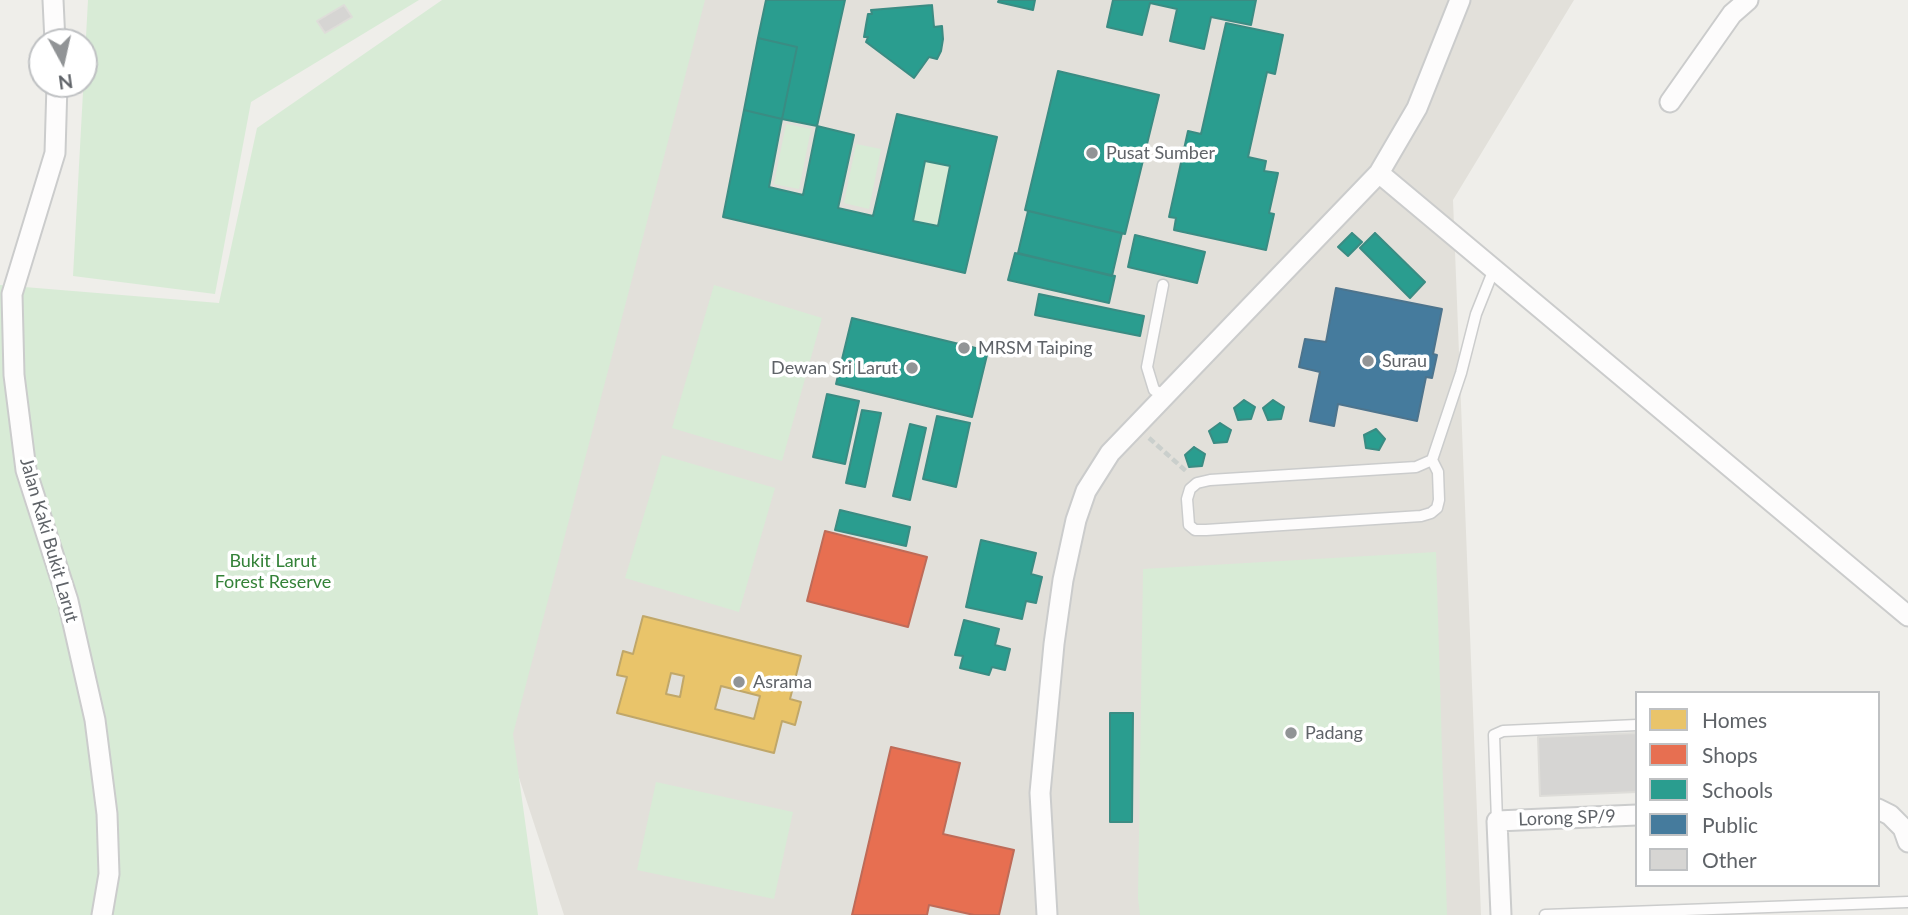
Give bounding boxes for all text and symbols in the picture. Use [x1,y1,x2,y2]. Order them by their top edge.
north arrow [28,28,98,98]
text: N [57,70,75,95]
place label: Pusat Sumber [1106,142,1215,164]
marker: Pusat Sumber [1084,145,1100,161]
place label: MRSM Taiping [978,337,1093,359]
marker: MRSM Taiping [956,340,972,356]
place label: Surau [1382,350,1427,372]
marker: Surau [1360,353,1376,369]
place label: Dewan Sri Larut [771,357,898,379]
marker: Dewan Sri Larut [904,360,920,376]
street label: Jalan Kaki Bukit Larut [15,455,83,625]
park label: Bukit Larut Forest Reserve [215,550,331,592]
place label: Asrama [753,671,812,693]
marker: Asrama [731,674,747,690]
legend [1635,691,1880,887]
text: Homes [1702,707,1767,732]
place label: Padang [1305,722,1363,744]
marker: Padang [1283,725,1299,741]
text: Shops [1702,742,1758,767]
text: Schools [1702,777,1773,802]
street label: Lorong SP/9 [1518,806,1616,830]
text: Public [1702,812,1758,837]
text: Other [1702,847,1757,872]

